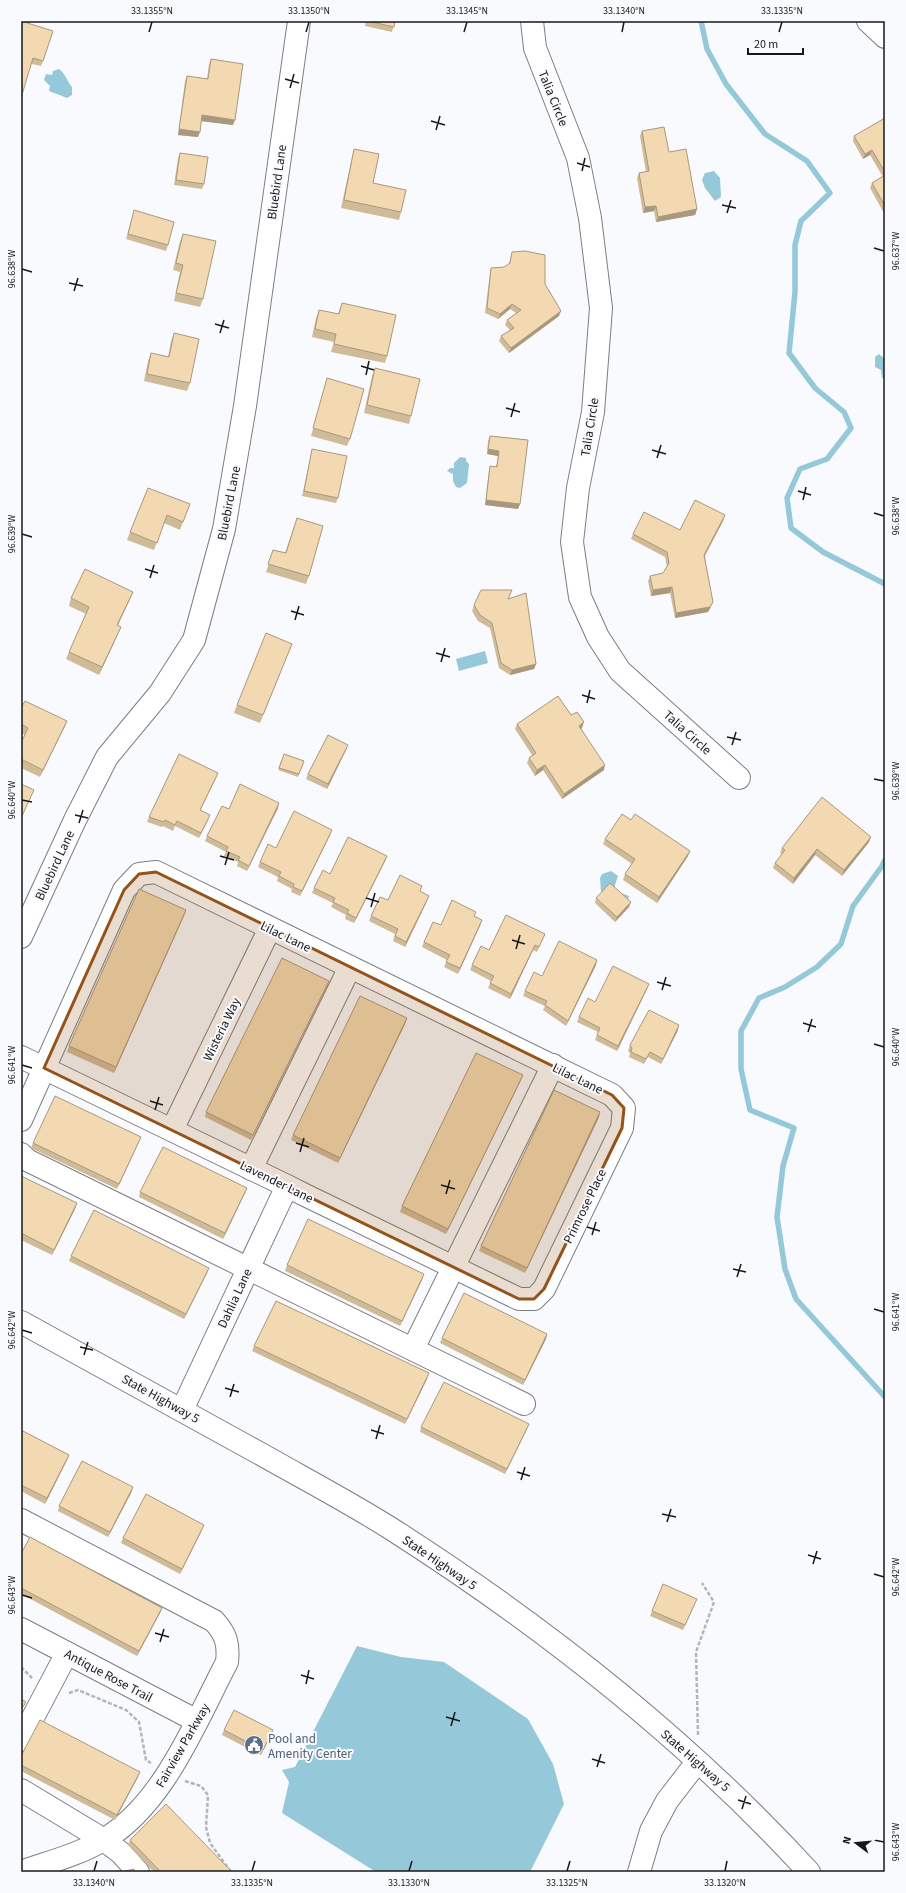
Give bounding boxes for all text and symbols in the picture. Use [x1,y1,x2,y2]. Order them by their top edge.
text: 33.1355°N [131,4,173,18]
text: 33.1350°N [288,4,330,18]
text: 33.1345°N [446,4,488,18]
text: 33.1340°N [603,4,645,18]
text: 33.1335°N [761,4,803,18]
scale bar [748,30,803,56]
text: 20 m [754,36,778,53]
street label: Talia Circle [534,68,572,129]
street label: Bluebird Lane [263,144,291,221]
text: 96.637°W [889,232,903,270]
text: 96.638°W [5,250,19,288]
street label: Talia Circle [576,397,603,458]
street label: Bluebird Lane [213,464,245,542]
text: 96.638°W [889,497,903,535]
text: 96.639°W [5,515,19,553]
street label: Talia Circle [659,706,715,759]
text: 96.639°W [889,762,903,800]
text: 96.640°W [5,781,19,819]
street label: Bluebird Lane [31,827,79,903]
street label: Lilac Lane [257,917,314,957]
street label: Wisteria Way [199,995,245,1064]
text: 96.640°W [889,1028,903,1066]
text: 96.641°W [5,1046,19,1084]
street label: Lilac Lane [549,1059,606,1099]
street label: Lavender Lane [237,1156,316,1207]
street label: Primrose Place [559,1166,611,1247]
street label: Dahlia Lane [213,1266,257,1331]
text: 96.641°W [889,1293,903,1331]
text: 96.642°W [5,1311,19,1349]
street label: State Highway 5 [118,1370,203,1428]
street label: State Highway 5 [399,1531,480,1595]
text: 96.642°W [889,1558,903,1596]
text: 96.643°W [5,1576,19,1614]
street label: Antique Rose Trail [61,1645,156,1707]
street label: Fairview Parkway [151,1700,214,1791]
street label: State Highway 5 [657,1726,734,1796]
place label: Pool and Amenity Center [268,1730,352,1763]
public building icon: Pool and Amenity Center [243,1734,265,1756]
north arrow [836,1823,876,1863]
text: 96.643°W [889,1823,903,1861]
text: N [839,1835,855,1846]
text: 33.1340°N [73,1876,115,1890]
text: 33.1335°N [231,1876,273,1890]
text: 33.1330°N [388,1876,430,1890]
text: 33.1325°N [546,1876,588,1890]
text: 33.1320°N [704,1876,746,1890]

